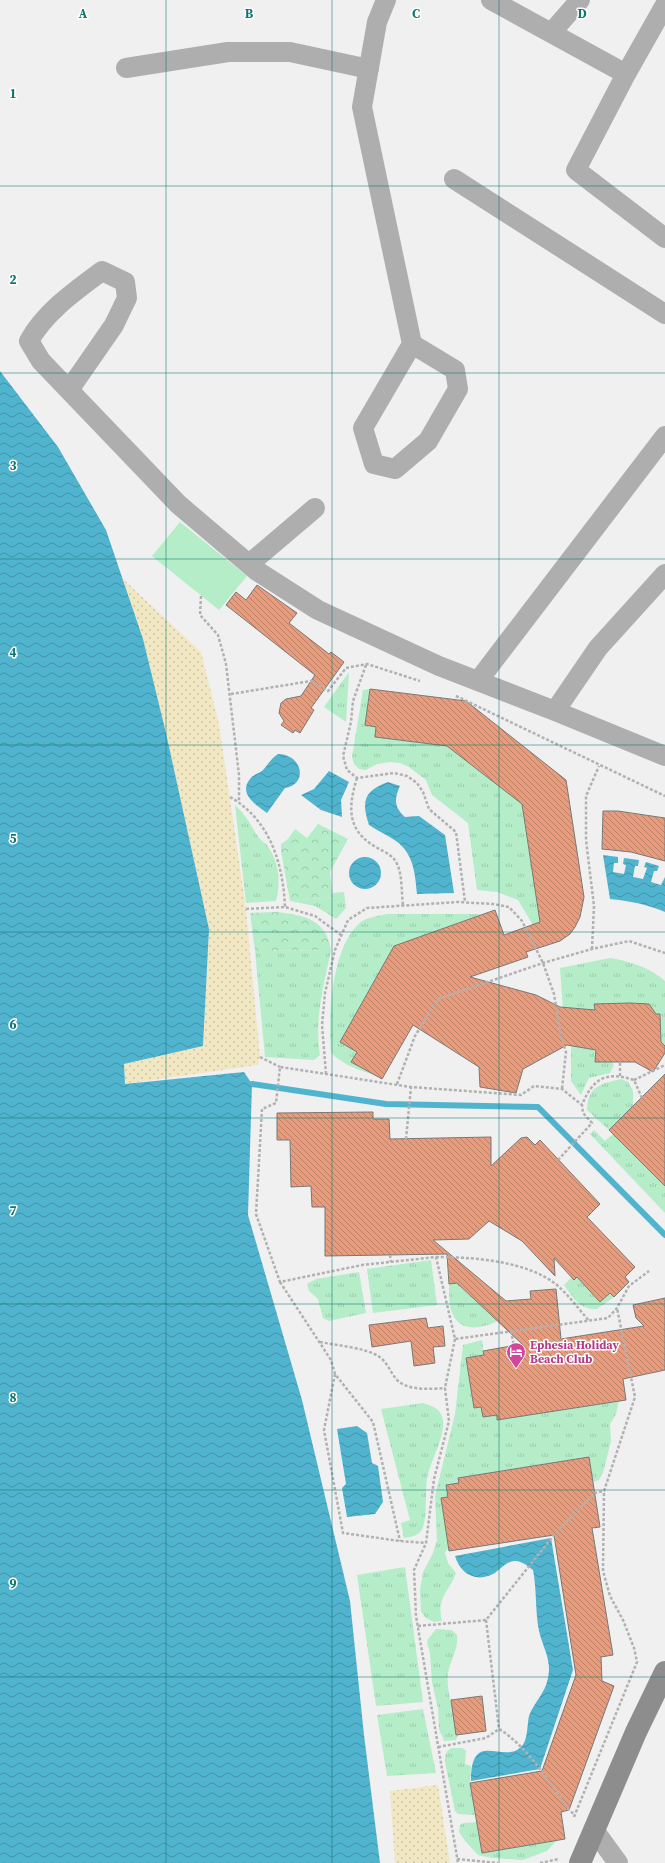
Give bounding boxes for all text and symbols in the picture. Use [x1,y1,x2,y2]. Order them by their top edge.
text: A [79,5,88,22]
text: B [245,5,254,22]
text: C [412,5,420,22]
text: D [577,5,587,22]
text: 1 [9,85,17,102]
text: 2 [9,271,17,288]
text: 3 [9,457,17,474]
text: 4 [9,644,17,661]
text: 5 [9,830,17,847]
text: 6 [9,1016,17,1033]
text: 7 [9,1202,17,1219]
place label: Ephesia Holiday Beach Club [530,1337,619,1367]
hotel icon: Ephesia Holiday Beach Club [505,1341,527,1369]
text: 8 [9,1389,17,1406]
text: 9 [9,1575,17,1592]

